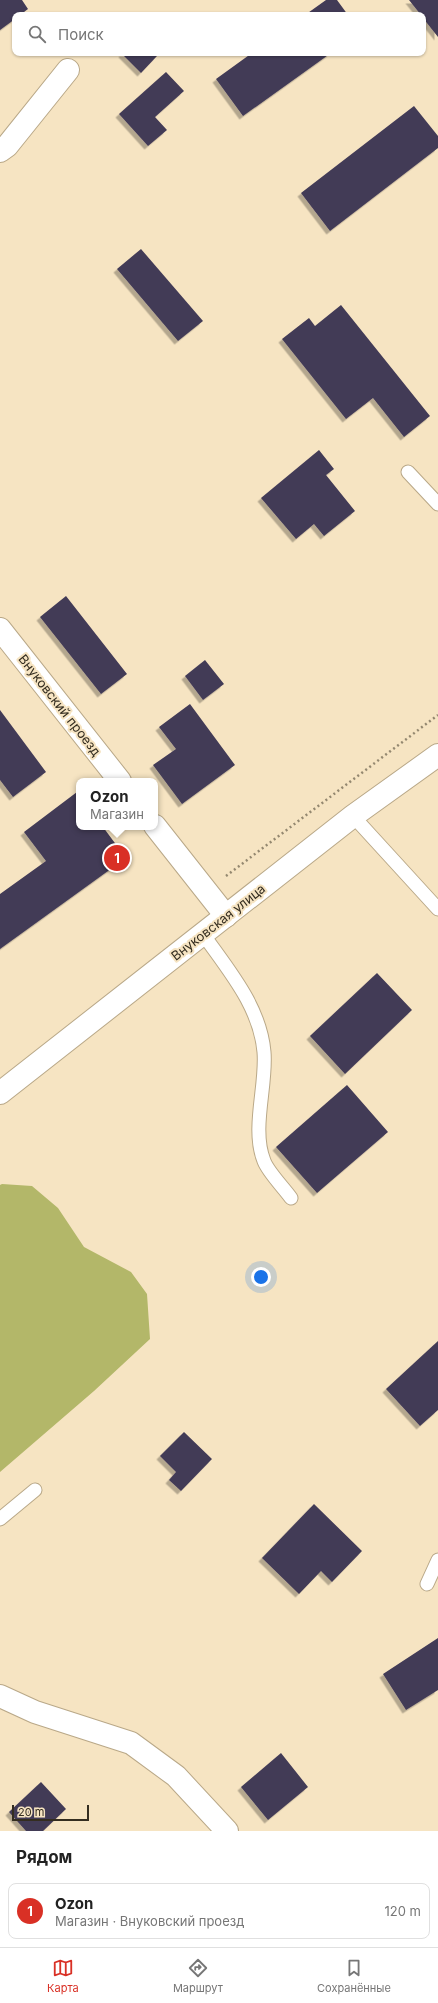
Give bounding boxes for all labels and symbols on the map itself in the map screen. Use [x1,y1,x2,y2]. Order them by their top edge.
street label: Внуковский проезд [15,651,105,759]
pin: 1 [104,843,130,873]
street label: Внуковская улица [168,880,268,964]
your location [251,1267,271,1287]
scale bar [12,1803,89,1822]

